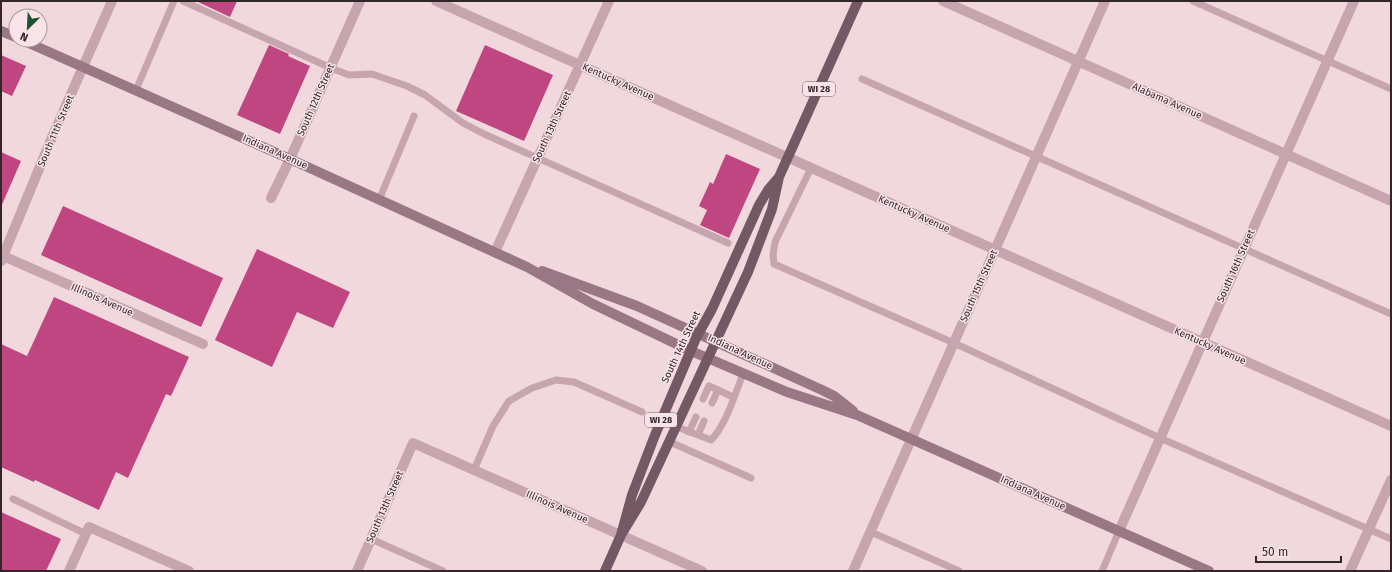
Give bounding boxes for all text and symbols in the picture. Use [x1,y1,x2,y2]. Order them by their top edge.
north arrow [8,8,48,48]
text: N [18,29,30,44]
street label: Kentucky Avenue [580,61,656,103]
street label: South 12th Street [295,62,337,138]
street label: Alabama Avenue [1130,80,1204,122]
road number: WI 28 [803,82,835,96]
street label: South 13th Street [530,89,574,165]
street label: South 11th Street [35,93,77,169]
street label: Indiana Avenue [240,132,310,172]
street label: Kentucky Avenue [876,193,952,235]
street label: South 16th Street [1215,228,1258,304]
street label: South 15th Street [958,248,1000,324]
street label: Illinois Avenue [69,281,135,319]
street label: South 14th Street [659,309,703,385]
street label: Kentucky Avenue [1172,325,1248,367]
street label: Indiana Avenue [706,332,774,372]
road number: WI 28 [645,413,677,427]
street label: South 13th Street [364,469,406,545]
street label: Indiana Avenue [998,473,1068,513]
street label: Illinois Avenue [524,488,590,526]
scale bar [1256,538,1341,564]
text: 50 m [1262,545,1288,559]

